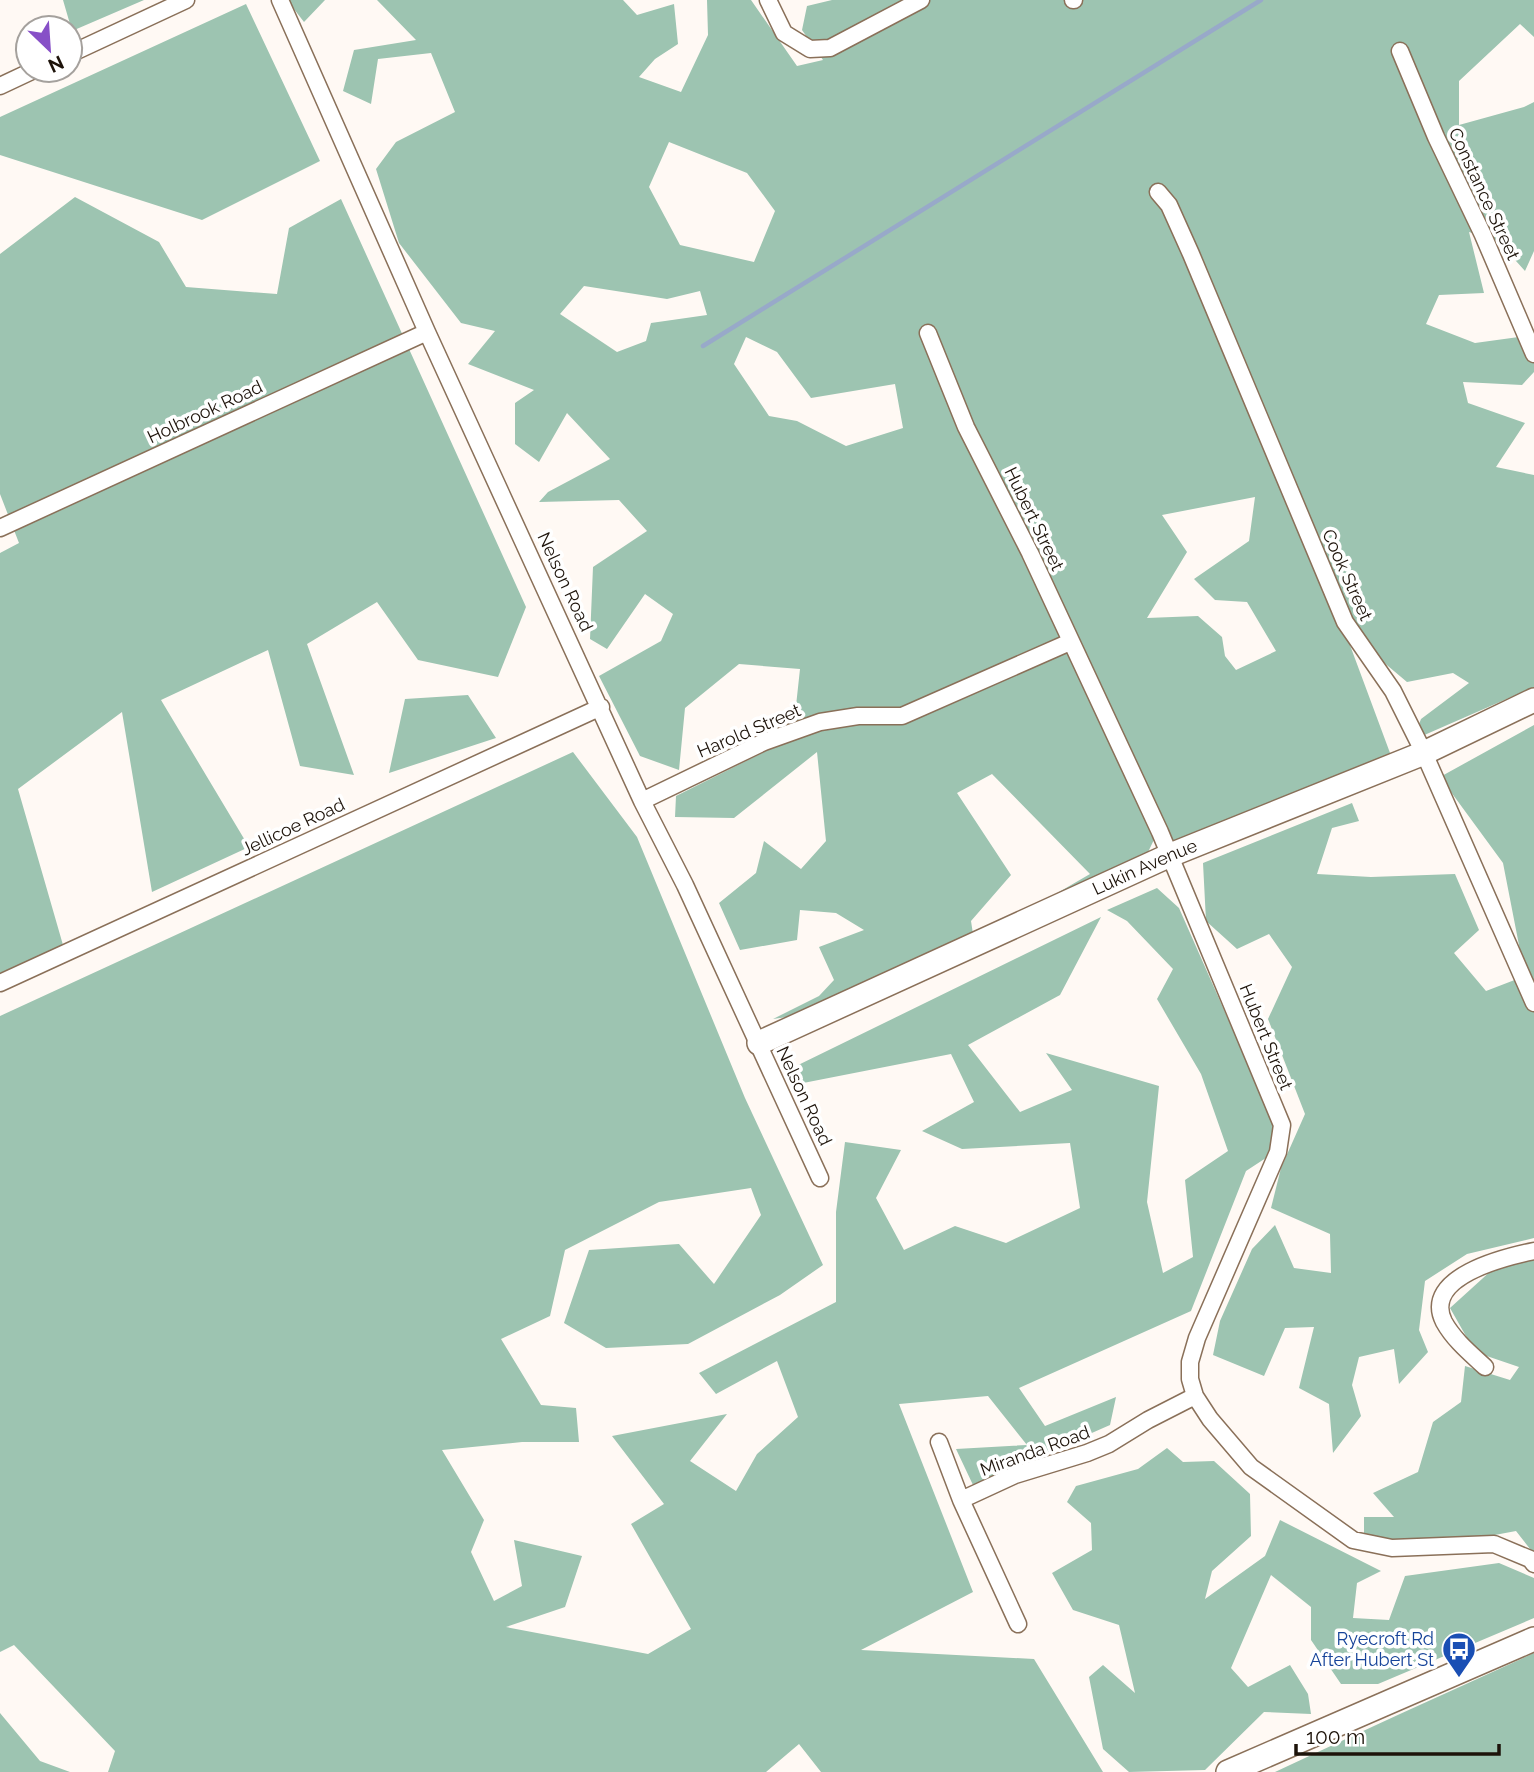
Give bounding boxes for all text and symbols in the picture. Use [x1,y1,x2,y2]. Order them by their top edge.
north arrow [14,14,84,84]
text: N [45,51,67,77]
street label: Constance Street [1445,124,1524,263]
street label: Holbrook Road [144,376,266,447]
street label: Hubert Street [1000,464,1069,574]
street label: Cook Street [1318,526,1377,624]
street label: Nelson Road [533,529,598,635]
street label: Harold Street [694,699,804,762]
street label: Jellicoe Road [238,793,348,860]
street label: Lukin Avenue [1089,834,1200,899]
street label: Hubert Street [1236,981,1297,1093]
street label: Nelson Road [772,1043,837,1149]
street label: Miranda Road [977,1421,1092,1480]
place label: Ryecroft Rd After Hubert St [1310,1628,1434,1670]
bus stop icon: Ryecroft Rd After Hubert St [1440,1630,1478,1679]
scale bar [1296,1712,1499,1756]
text: 100 m [1306,1724,1365,1749]

